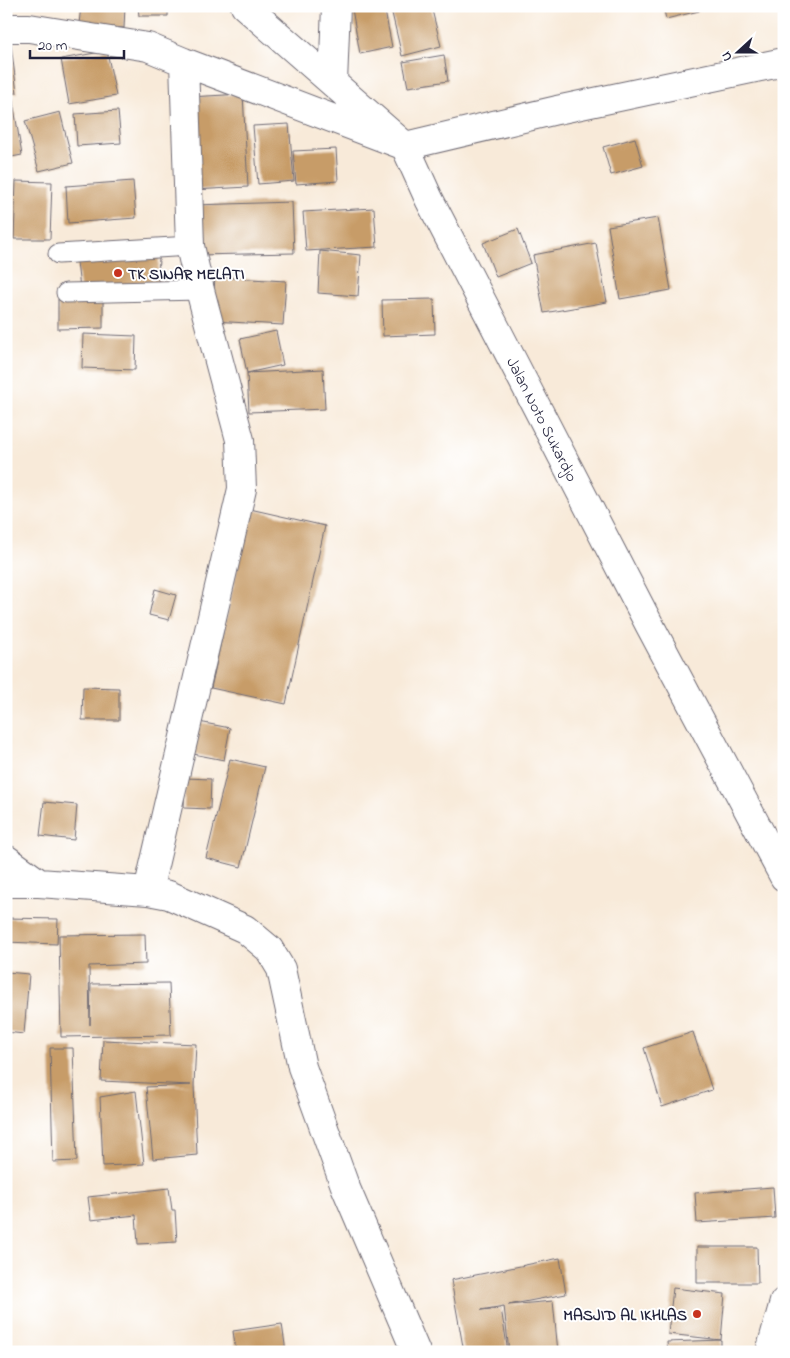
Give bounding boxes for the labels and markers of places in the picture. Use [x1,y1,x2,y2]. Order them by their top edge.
place label: TK SINAR MELATI [128,263,245,287]
marker: TK SINAR MELATI [112,267,124,279]
place label: MASJID AL IKHLAS [563,1304,687,1328]
marker: MASJID AL IKHLAS [691,1308,703,1320]

